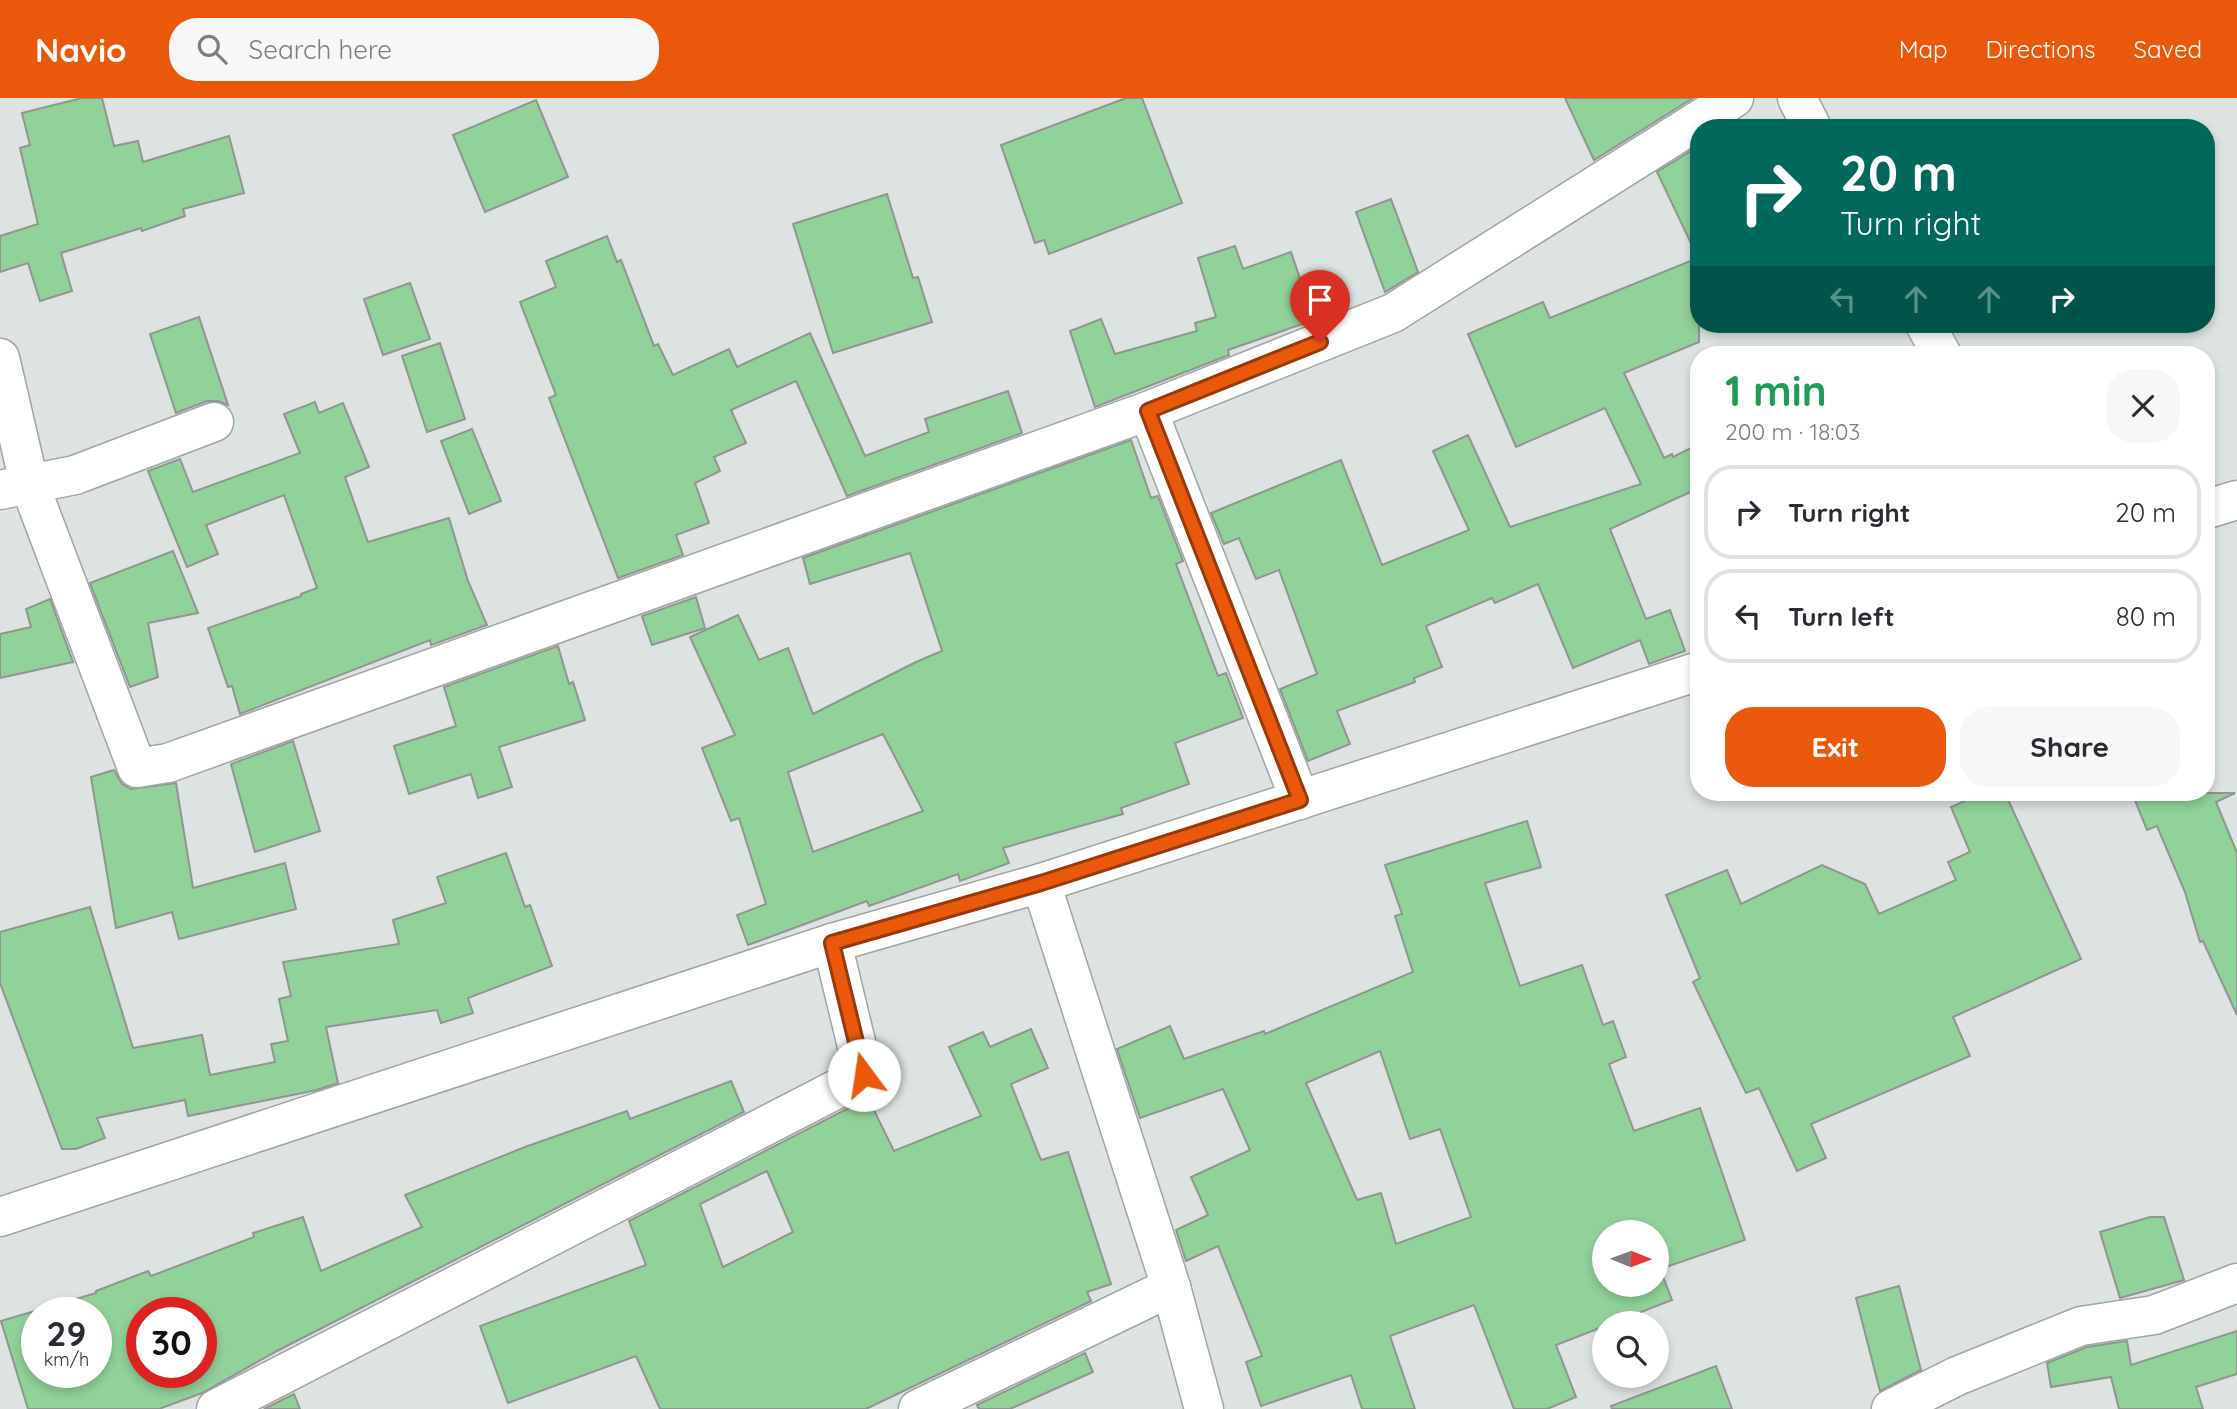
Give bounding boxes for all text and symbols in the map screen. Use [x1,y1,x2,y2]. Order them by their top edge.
search box [169,18,659,81]
text: Navio [35,29,127,70]
icon: search [193,30,231,68]
text: Search here [249,33,392,66]
text: Map [1899,34,1948,64]
text: Directions [1986,34,2096,64]
text: Saved [2134,34,2202,64]
text: 20 m [1840,142,1957,203]
icon: right [1725,147,1816,238]
text: Turn right [1840,203,1981,243]
pin [1290,270,1350,342]
icon: left [1824,280,1862,318]
icon: ahead [1897,280,1935,318]
icon: ahead [1970,280,2008,318]
icon: right [2043,280,2081,318]
icon: arrive [1301,281,1339,319]
text: 1 min [1725,364,1827,417]
button: close [2106,369,2180,443]
text: 200 m · 18:03 [1725,417,1860,446]
icon: right [1729,493,1767,531]
text: Turn right [1788,496,1910,529]
text: 20 m [2115,496,2176,529]
icon: left [1729,597,1767,635]
text: Turn left [1788,600,1895,633]
text: 80 m [2116,600,2176,633]
button: Exit [1725,707,1946,787]
button: Share [1960,707,2180,787]
position arrow [827,1038,901,1112]
north arrow [1592,1220,1670,1297]
map controls [1592,1220,1669,1388]
speed limit sign: 30 [126,1297,217,1388]
text: 29 [47,1311,86,1355]
button: search [1592,1311,1669,1388]
text: km/h [44,1348,89,1371]

